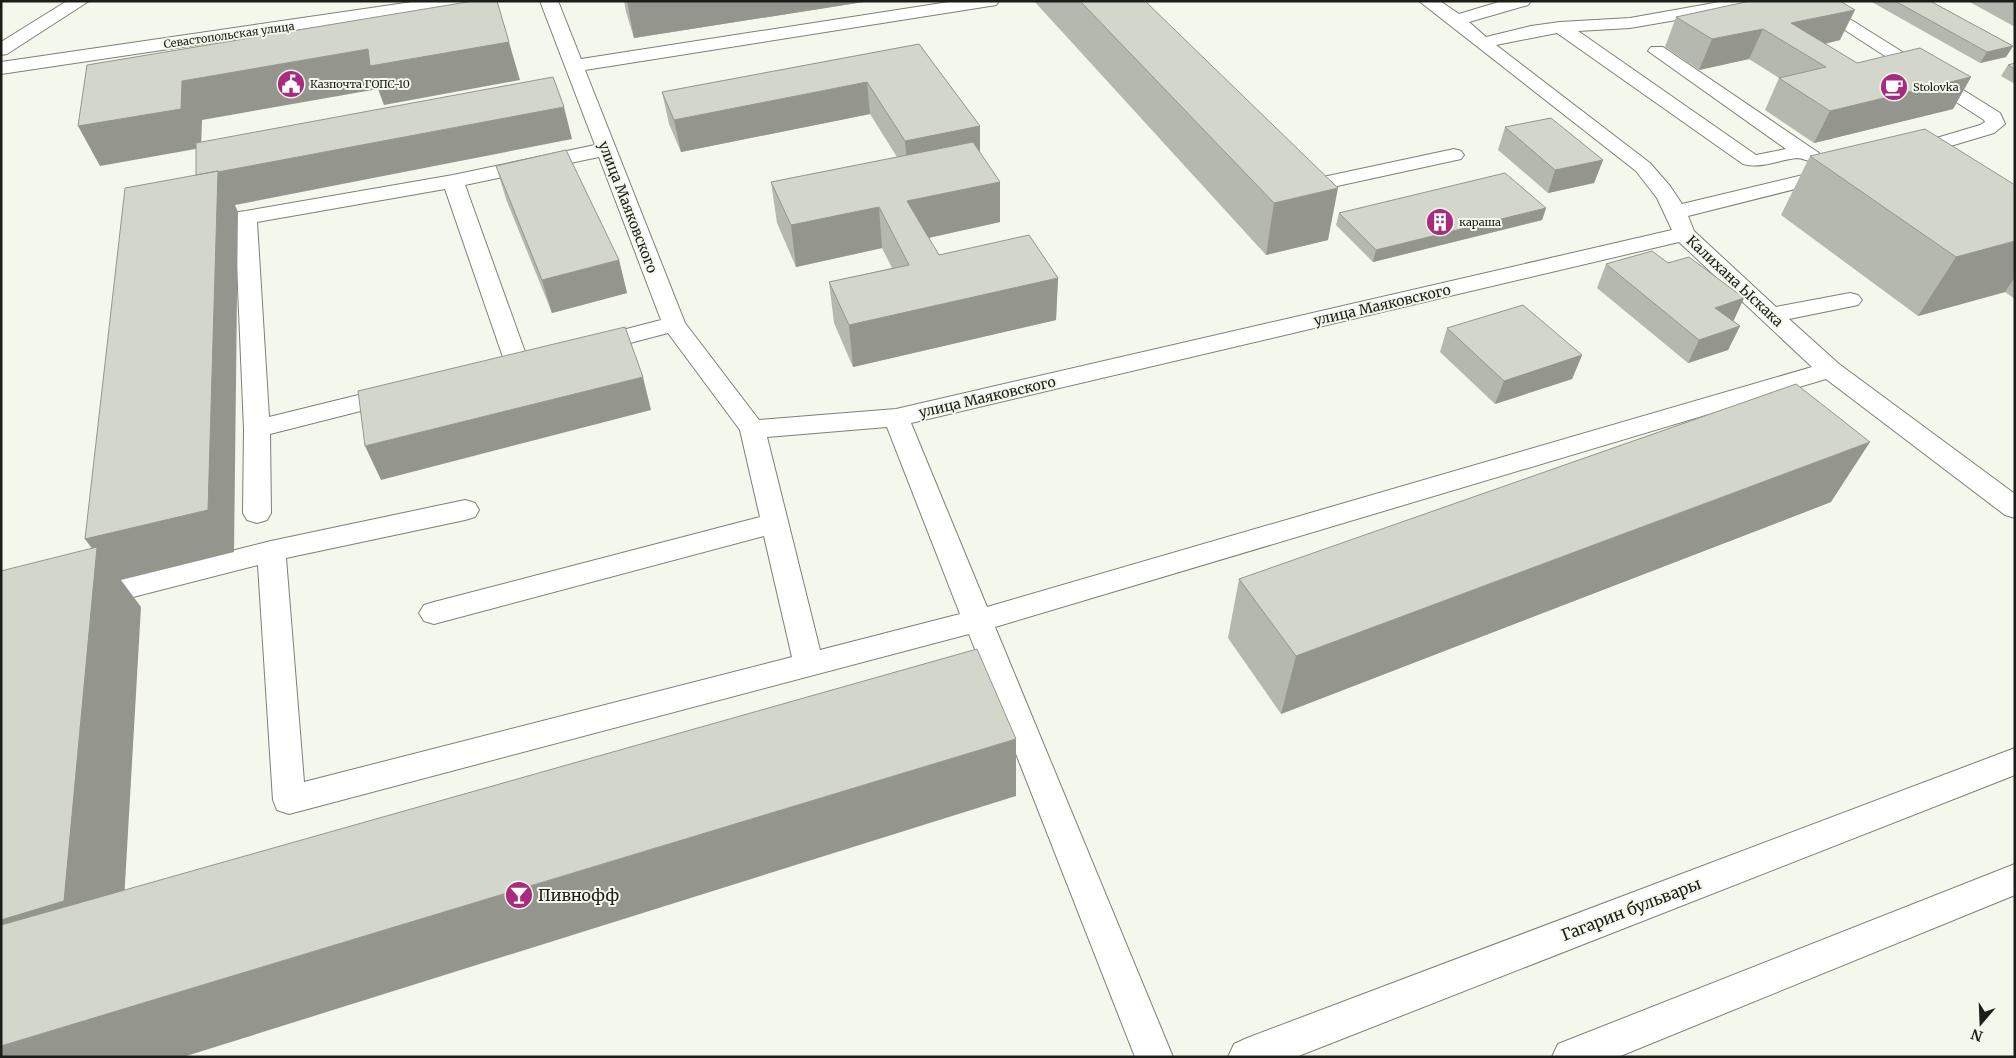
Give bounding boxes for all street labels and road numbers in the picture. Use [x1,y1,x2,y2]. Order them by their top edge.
street label: Севастопольская улица [163,19,295,51]
street label: улица Маяковского [595,138,661,276]
street label: Калихана Ыскака [1683,232,1787,331]
street label: улица Маяковского [1312,280,1452,330]
street label: улица Маяковского [917,372,1057,422]
street label: Гагарин бульвары [1558,873,1704,945]

